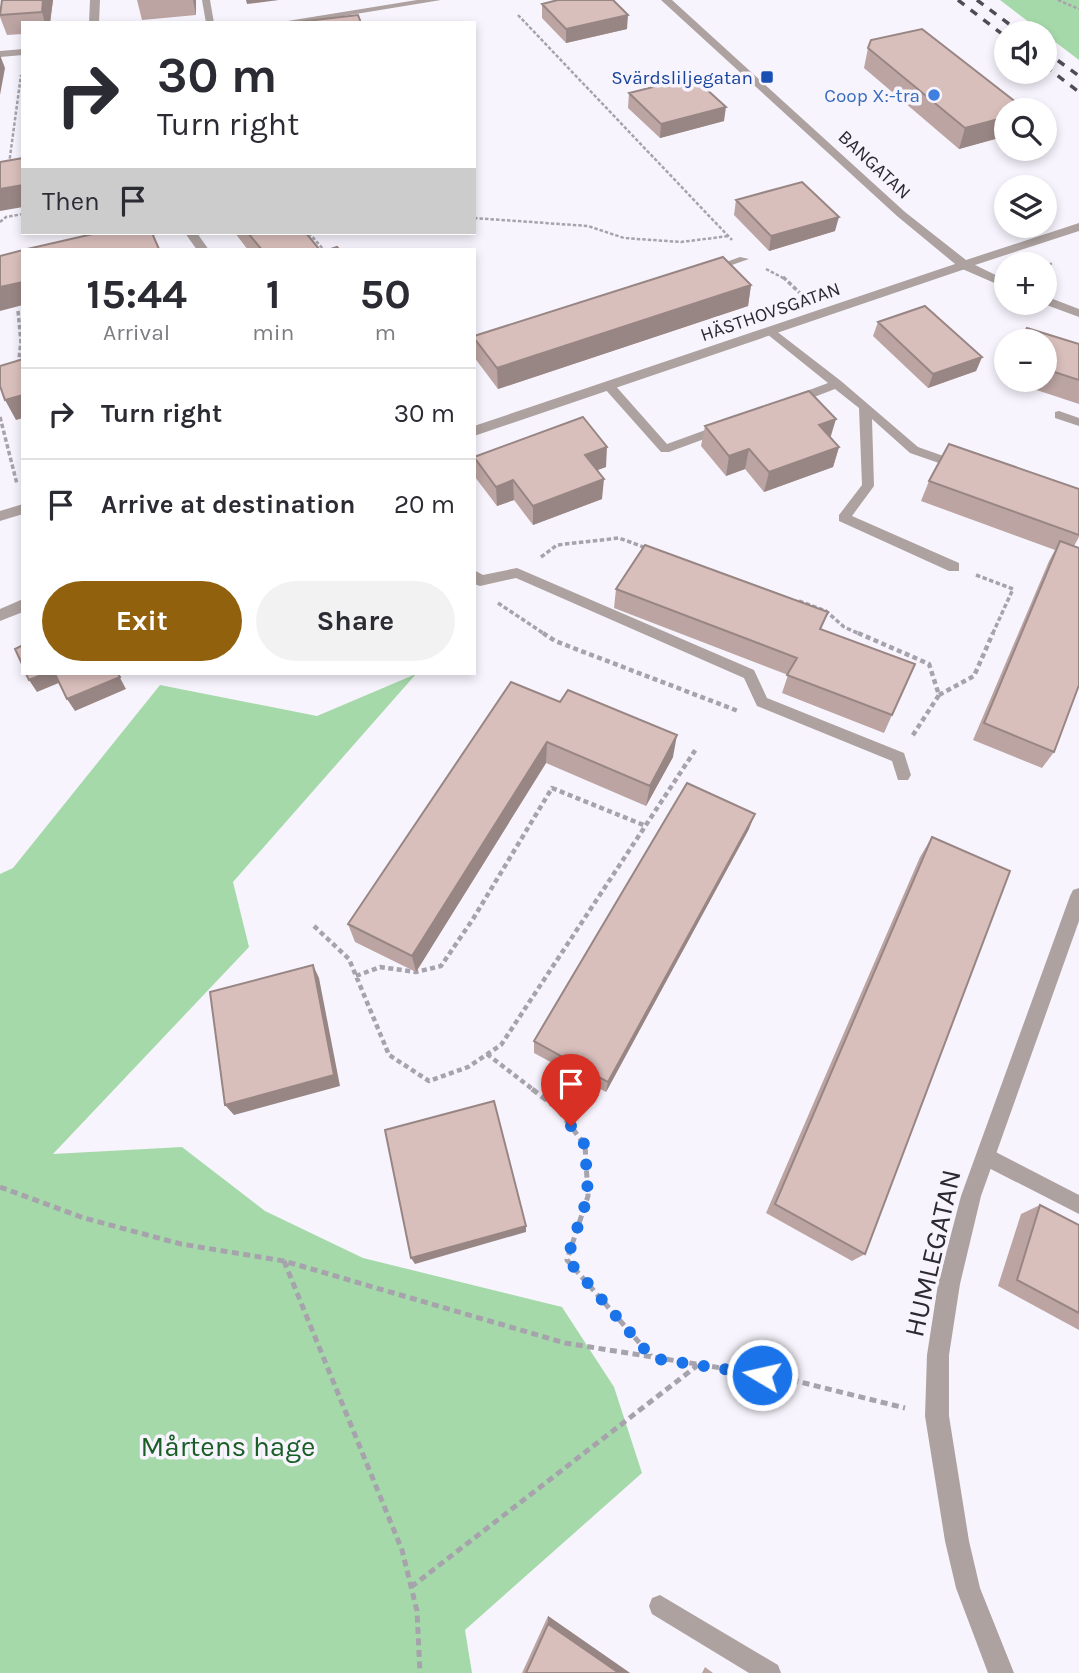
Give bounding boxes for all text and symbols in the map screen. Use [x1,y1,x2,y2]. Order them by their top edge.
map controls [994,21,1057,392]
button: sound [994,21,1057,84]
text: 30 m [157,47,277,104]
icon: right [42,49,133,140]
place label: Svärdsliljegatan [611,67,753,89]
marker: Svärdsliljegatan [759,69,775,85]
place label: Coop X:-tra [824,85,920,107]
marker: Coop X:-tra [926,87,942,103]
button: search [994,98,1057,161]
text: Turn right [157,106,299,143]
street label: BANGATAN [834,126,915,204]
button: layers [994,175,1057,238]
icon: arrive [114,182,152,220]
text: Then [42,186,100,217]
button: + [994,252,1057,315]
text: 15:44 [86,269,187,319]
text: 1 [266,269,281,319]
text: 50 [360,269,411,319]
street label: HÄSTHOVSGATAN [697,278,843,346]
text: Arrival [103,319,170,346]
text: min [252,319,294,346]
text: m [374,319,396,346]
button: − [994,329,1057,392]
icon: right [42,395,80,433]
text: Turn right [101,398,222,429]
text: 30 m [394,398,455,429]
icon: arrive [42,486,80,524]
text: Arrive at destination [101,489,355,520]
text: 20 m [394,489,455,520]
button: Exit [42,581,242,661]
button: Share [256,581,455,661]
pin [541,1054,601,1126]
icon: arrive [552,1065,590,1103]
street label: HUMLEGATAN [897,1166,968,1340]
position arrow [725,1338,799,1412]
park label: Mårtens hage [141,1430,315,1463]

